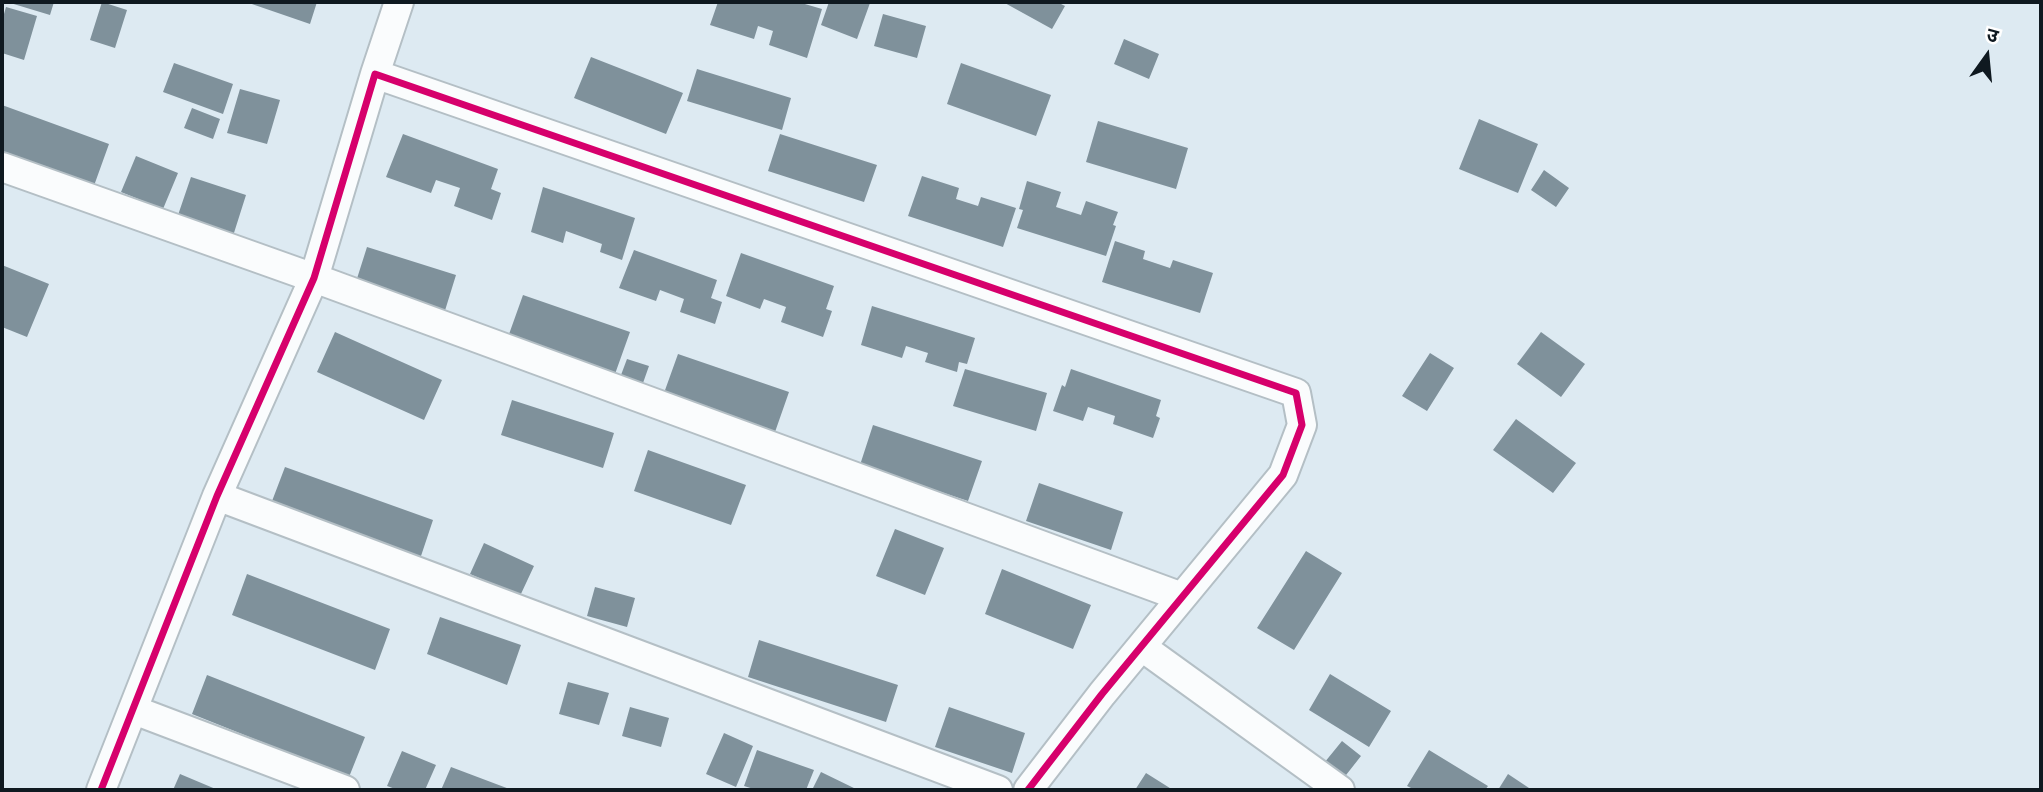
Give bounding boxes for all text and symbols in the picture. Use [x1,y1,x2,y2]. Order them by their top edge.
north arrow [1952,21,2022,91]
text: उ [1984,21,2001,50]

